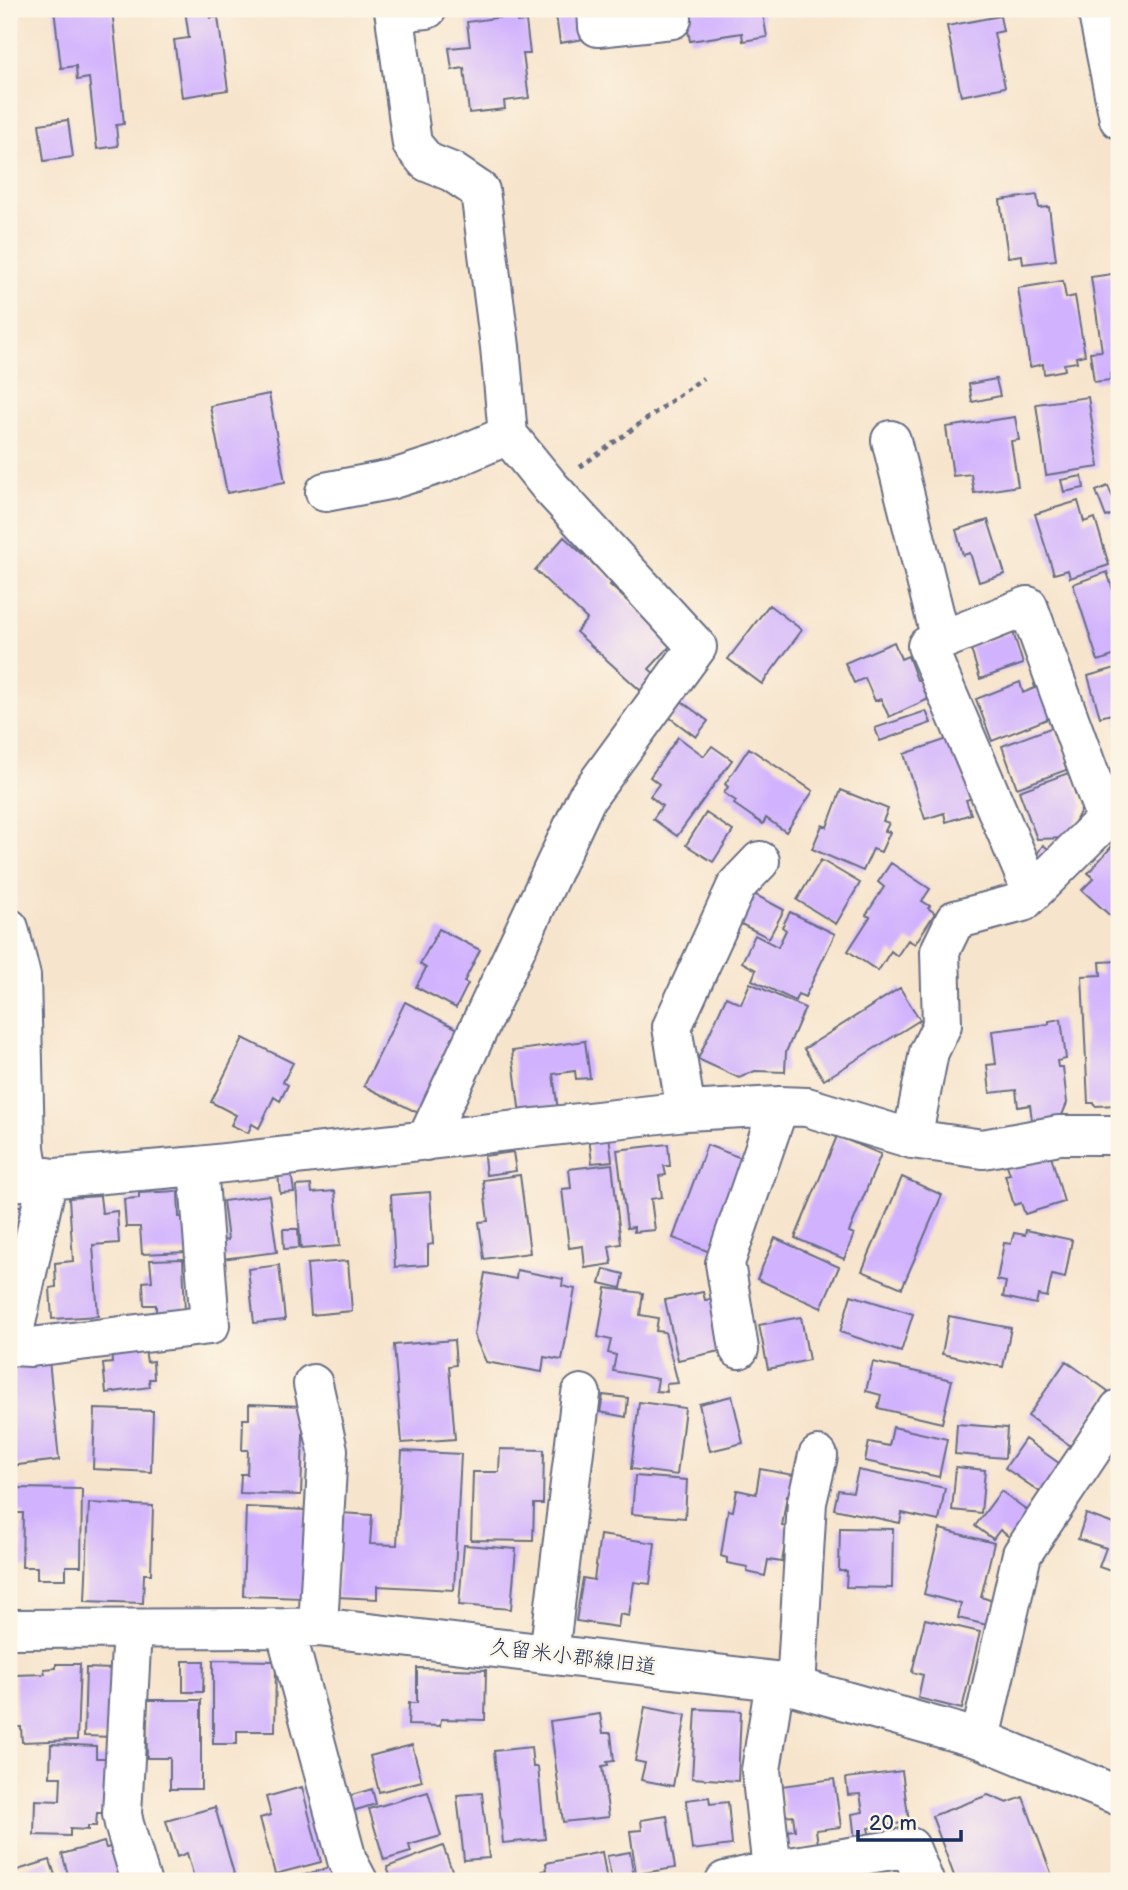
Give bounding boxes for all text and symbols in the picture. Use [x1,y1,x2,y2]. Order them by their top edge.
street label: 久留米小郡線旧道 [488,1634,658,1680]
scale bar [858,1799,962,1843]
text: 20 m [869,1811,917,1836]

